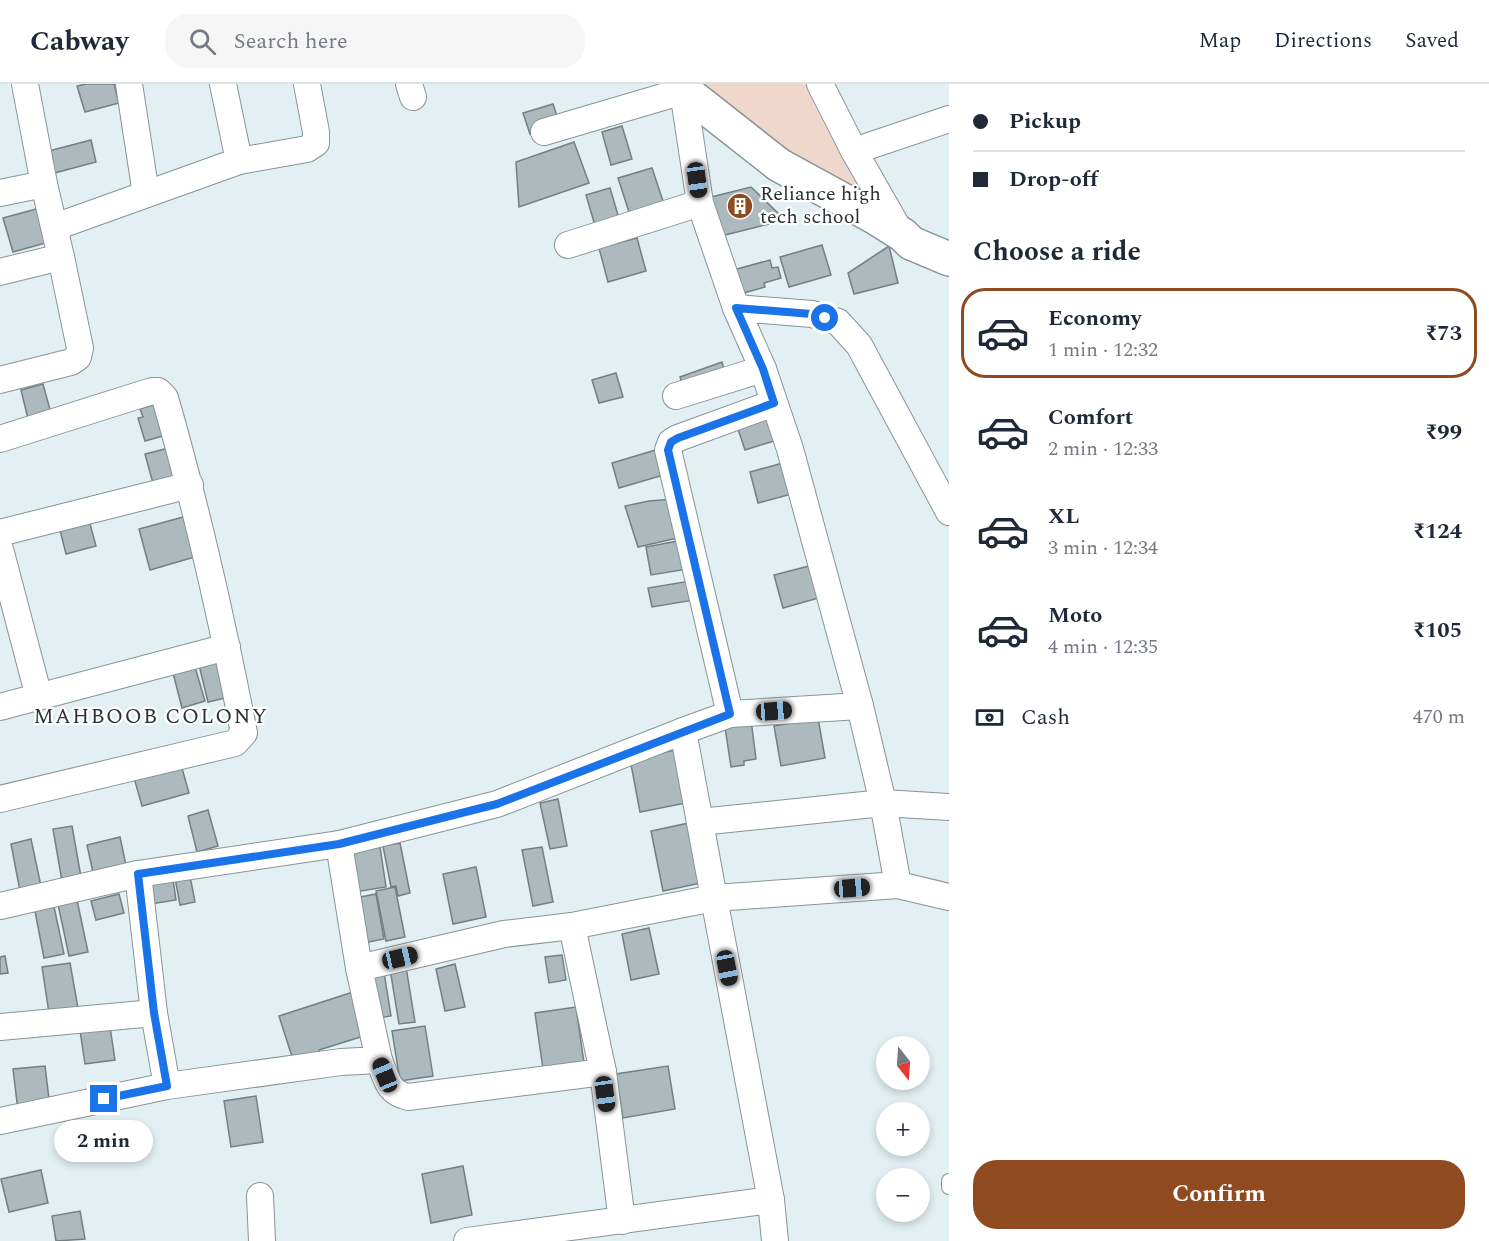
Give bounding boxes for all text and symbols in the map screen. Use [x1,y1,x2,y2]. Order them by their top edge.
search box [165,14,585,68]
text: Cabway [30,20,129,63]
icon: search [186,25,219,58]
text: Search here [234,25,348,58]
text: Map [1199,25,1241,57]
text: Directions [1274,25,1372,57]
text: Saved [1405,25,1459,57]
text: Pickup [1009,105,1081,138]
car [686,161,708,199]
text: Drop-off [1009,163,1098,196]
place label: Reliance high tech school [760,179,881,232]
building icon: Reliance high tech school [725,191,755,221]
text: Choose a ride [973,231,1141,273]
text: Economy [1048,302,1141,335]
route start [811,304,838,331]
icon: car [976,306,1030,360]
text: ₹73 [1425,317,1462,350]
text: 1 min · 12:32 [1048,335,1158,365]
text: Comfort [1048,401,1133,434]
icon: car [976,405,1030,459]
text: ₹99 [1425,416,1462,449]
text: 2 min · 12:33 [1048,434,1158,464]
text: XL [1048,500,1079,533]
icon: car [976,504,1030,558]
text: ₹124 [1413,515,1462,548]
text: 3 min · 12:34 [1048,533,1158,563]
text: Moto [1048,599,1102,632]
icon: car [976,603,1030,657]
text: ₹105 [1413,614,1462,647]
text: 4 min · 12:35 [1048,632,1158,662]
district label: MAHBOOB COLONY [33,701,269,733]
car [755,701,793,721]
icon: cash [973,701,1006,734]
text: Cash [1021,701,1070,734]
text: 470 m [1413,702,1465,732]
car [833,878,871,898]
car [380,945,420,971]
car [715,949,739,987]
north arrow [876,1036,930,1090]
map controls [876,1036,930,1222]
car [370,1055,400,1095]
car [594,1075,616,1113]
route end [90,1085,117,1112]
button: + [876,1102,930,1156]
callout: 2 min [54,1120,154,1162]
text: 2 min [77,1126,130,1156]
button: Confirm [973,1160,1465,1229]
button: − [876,1168,930,1222]

